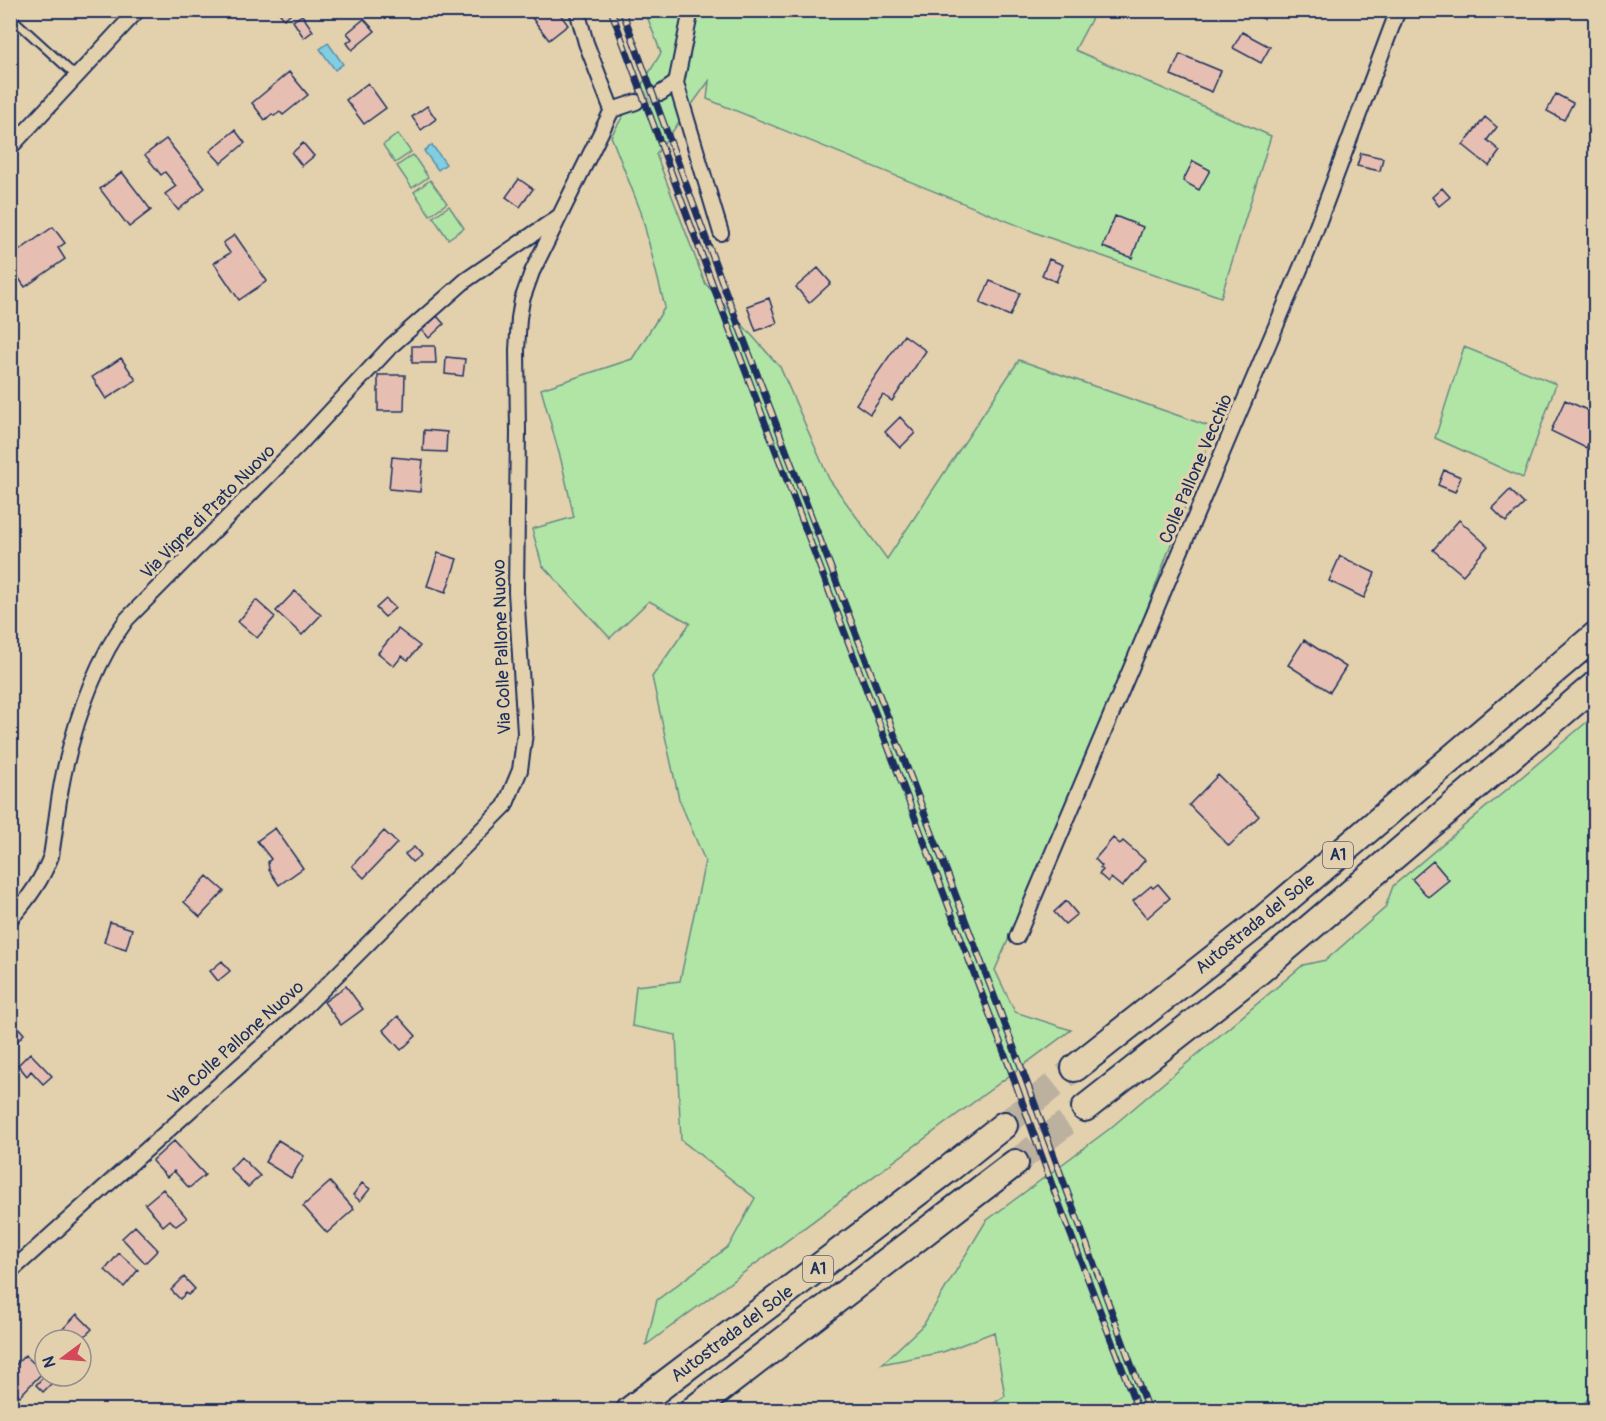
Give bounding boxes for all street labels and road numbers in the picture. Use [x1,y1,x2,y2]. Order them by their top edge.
street label: Colle Pallone Vecchio [1154,390,1238,547]
street label: Via Vigne di Prato Nuovo [136,439,281,584]
street label: Via Colle Pallone Nuovo [487,559,517,735]
road number: A1 [1323,842,1353,868]
street label: Autostrada del Sole [1190,869,1320,979]
street label: Via Colle Pallone Nuovo [163,975,309,1110]
road number: A1 [803,1256,833,1282]
street label: Autostrada del Sole [666,1280,798,1388]

